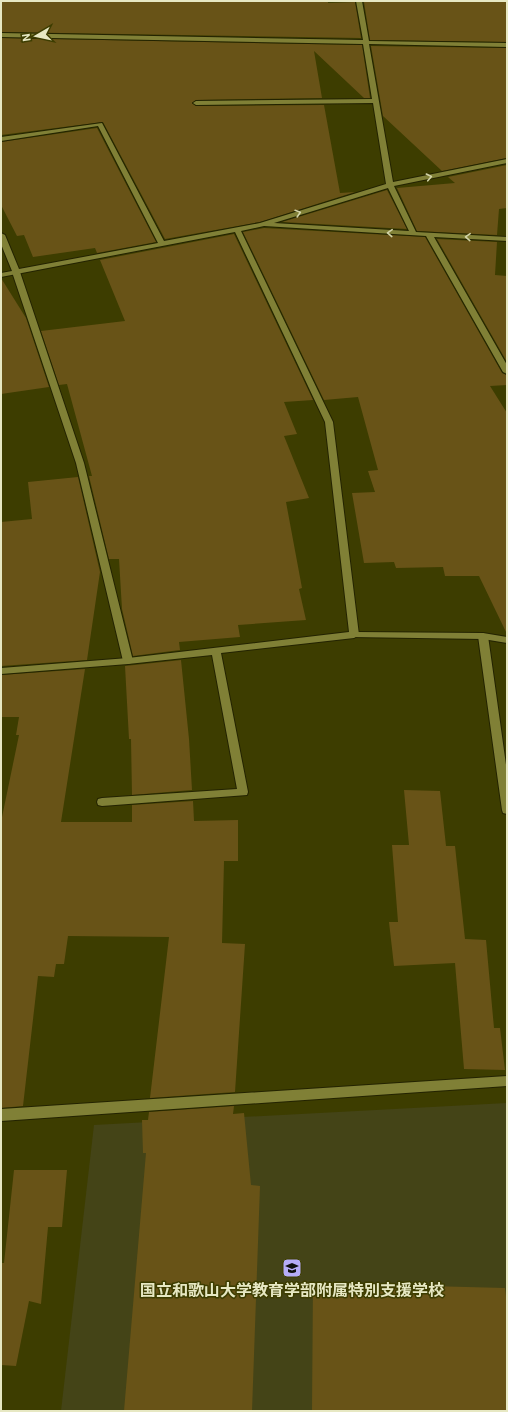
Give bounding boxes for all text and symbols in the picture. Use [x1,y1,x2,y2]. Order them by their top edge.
north arrow [16,16,56,56]
text: N [20,32,34,42]
one-way arrow [426,173,432,182]
one-way arrow [294,209,301,218]
one-way arrow [387,228,393,237]
one-way arrow [465,233,471,241]
school or university icon: 国立和歌山大学教育学部附属特別支援学校 [281,1257,303,1279]
place label: 国立和歌山大学教育学部附属特別支援学校 [140,1281,444,1300]

